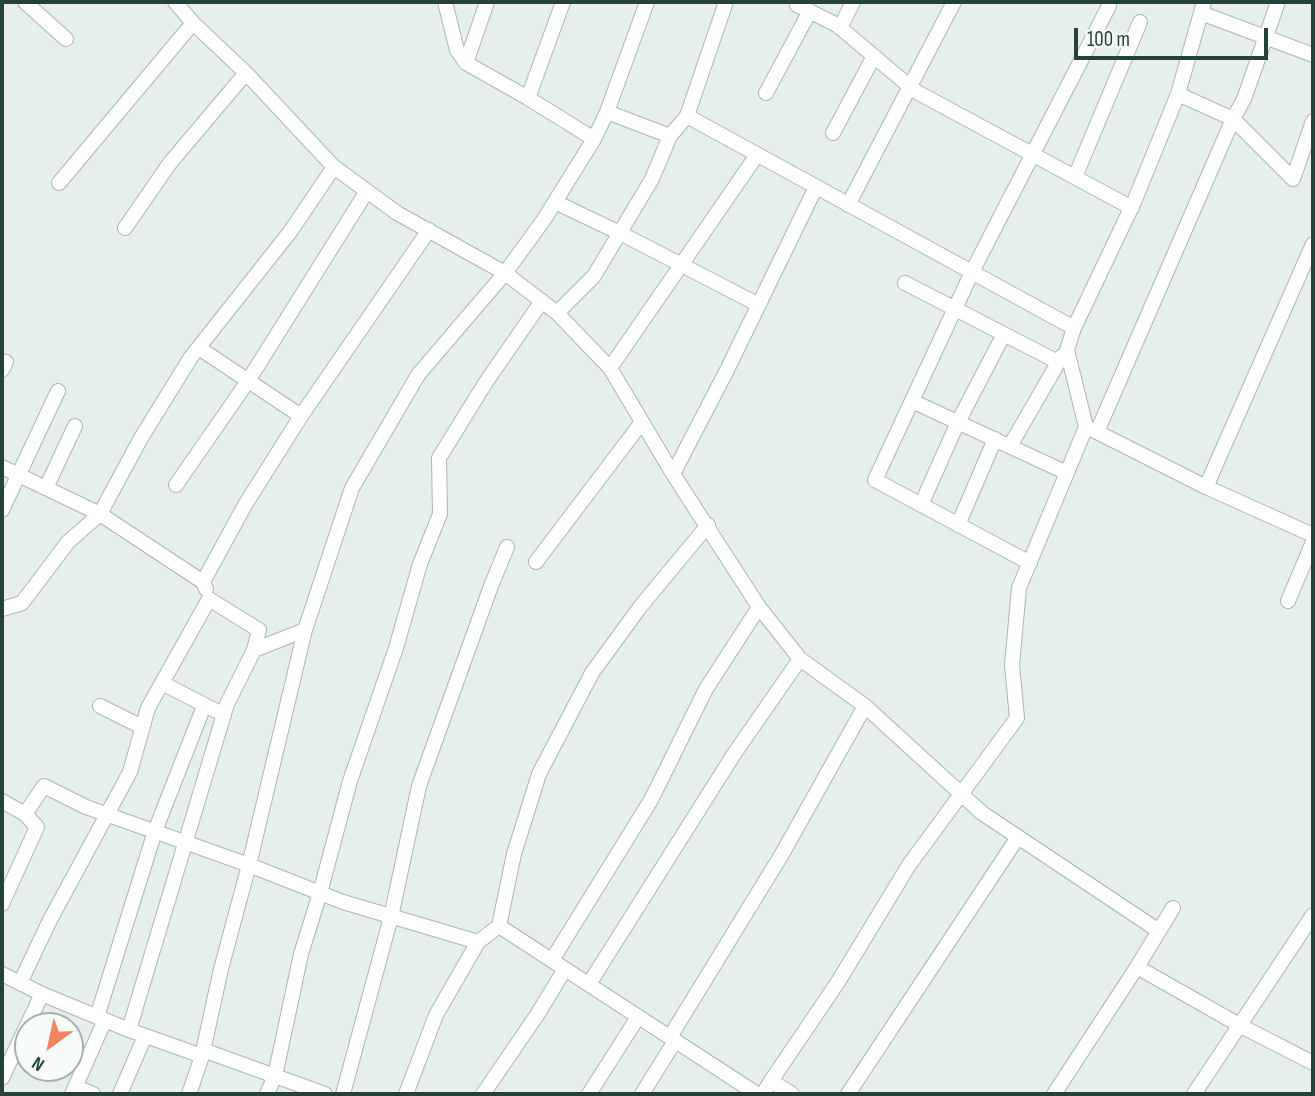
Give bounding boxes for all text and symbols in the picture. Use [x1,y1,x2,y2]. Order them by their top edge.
scale bar [1077,14,1271,58]
text: 100 m [1087,27,1130,52]
north arrow [14,1012,84,1082]
text: N [28,1051,49,1076]

